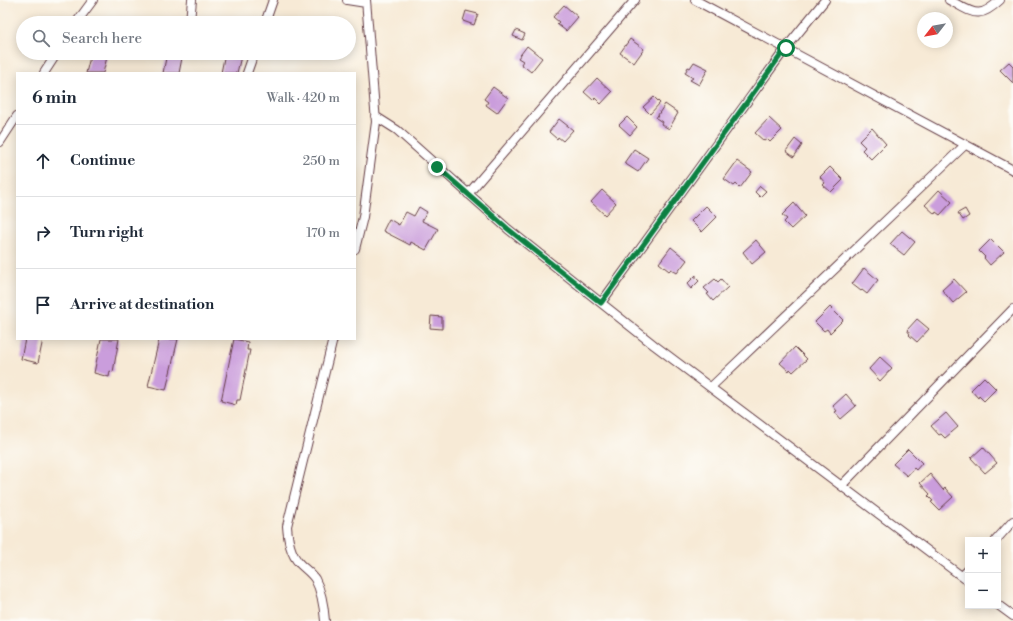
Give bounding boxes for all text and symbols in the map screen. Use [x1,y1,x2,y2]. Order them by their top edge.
north arrow [917,12,953,48]
search box [16,16,356,60]
icon: search [30,27,52,49]
text: Search here [62,29,142,48]
route start [777,39,795,57]
text: 6 min [32,87,77,109]
text: Walk · 420 m [266,90,340,106]
icon: ahead [32,150,54,172]
text: Continue [70,151,135,170]
text: 250 m [303,153,340,169]
route end [428,158,446,176]
icon: right [32,222,54,244]
text: Turn right [70,223,144,242]
text: 170 m [306,225,340,241]
icon: arrive [32,294,54,316]
text: Arrive at destination [70,295,214,314]
map controls [965,537,1001,609]
button: + [965,537,1001,573]
button: − [965,573,1001,609]

